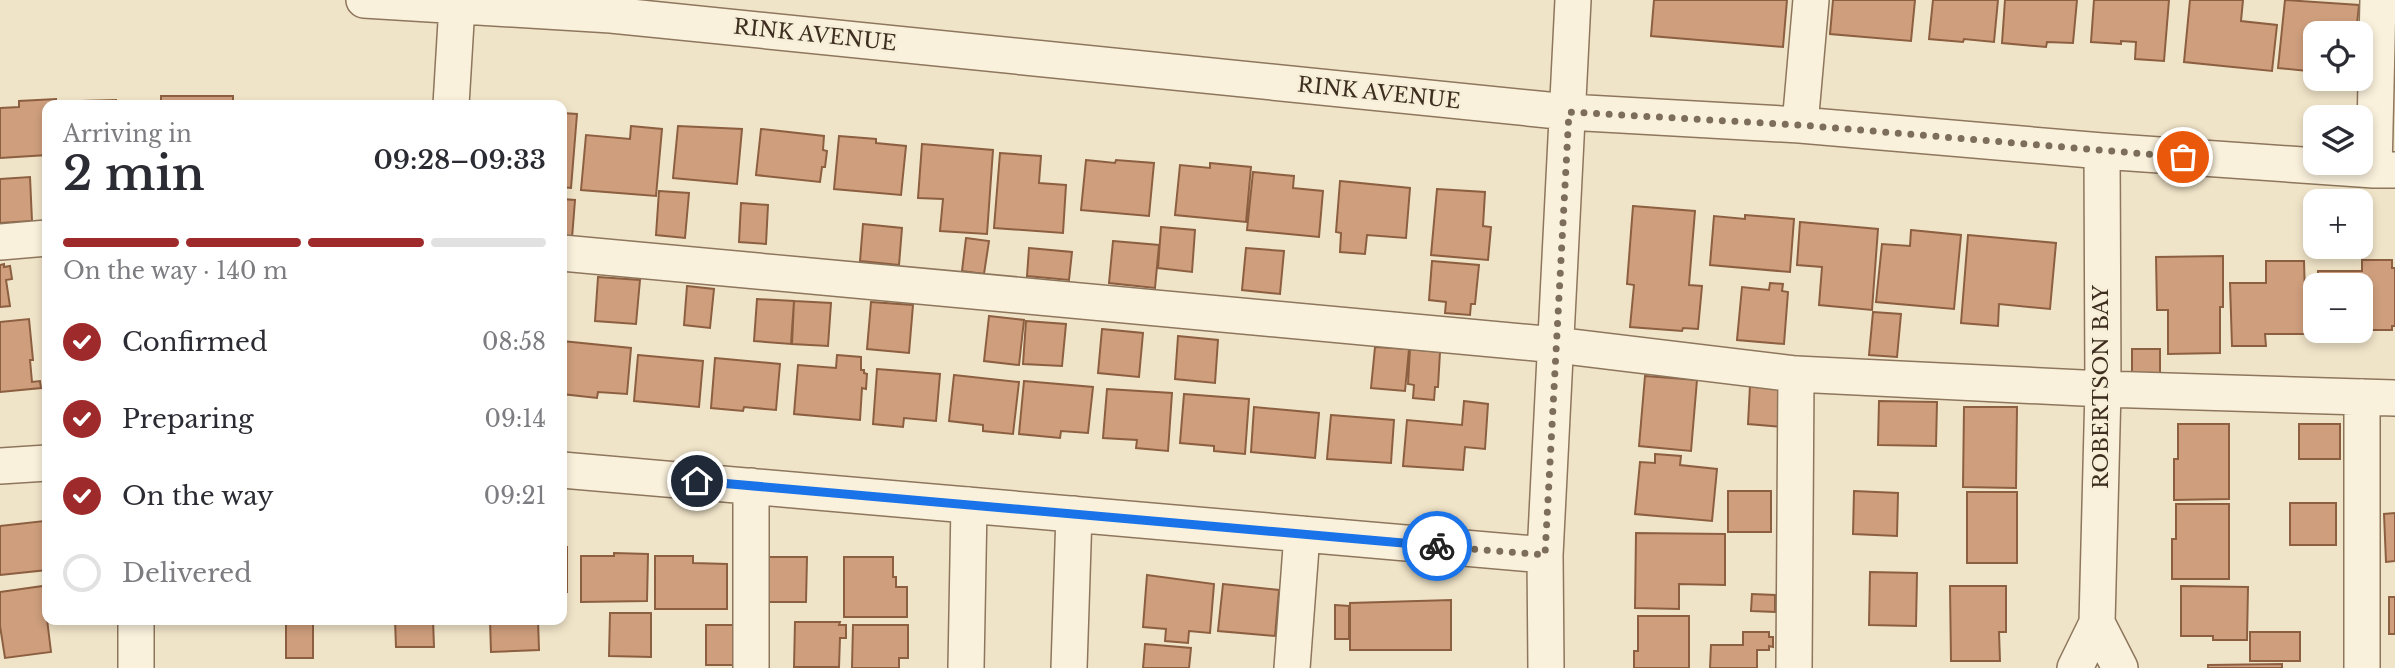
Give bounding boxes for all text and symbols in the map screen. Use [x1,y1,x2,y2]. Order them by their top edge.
street label: RINK AVENUE [732,14,898,56]
map controls [2303,21,2373,343]
button: locate [2303,21,2373,91]
street label: RINK AVENUE [1296,72,1462,114]
button: layers [2303,105,2373,175]
text: Arriving in [63,120,192,148]
pin [2153,127,2213,187]
icon: bag [2164,138,2202,176]
text: 09:28–09:33 [374,144,546,176]
text: 2 min [63,145,205,202]
button: + [2303,189,2373,259]
text: On the way · 140 m [63,257,288,285]
button: − [2303,273,2373,343]
street label: ROBERTSON BAY [2088,284,2114,489]
icon: check [63,323,101,361]
text: Confirmed [122,326,267,358]
text: 08:58 [482,328,546,356]
icon: check [63,400,101,438]
text: Preparing [122,403,254,435]
text: 09:14 [485,405,546,433]
pin [667,451,727,511]
icon: home [678,462,716,500]
icon: check [63,477,101,515]
text: On the way [122,480,274,512]
text: 09:21 [484,482,546,510]
courier [1402,511,1472,581]
icon: bike [1418,527,1456,565]
text: Delivered [122,557,252,589]

